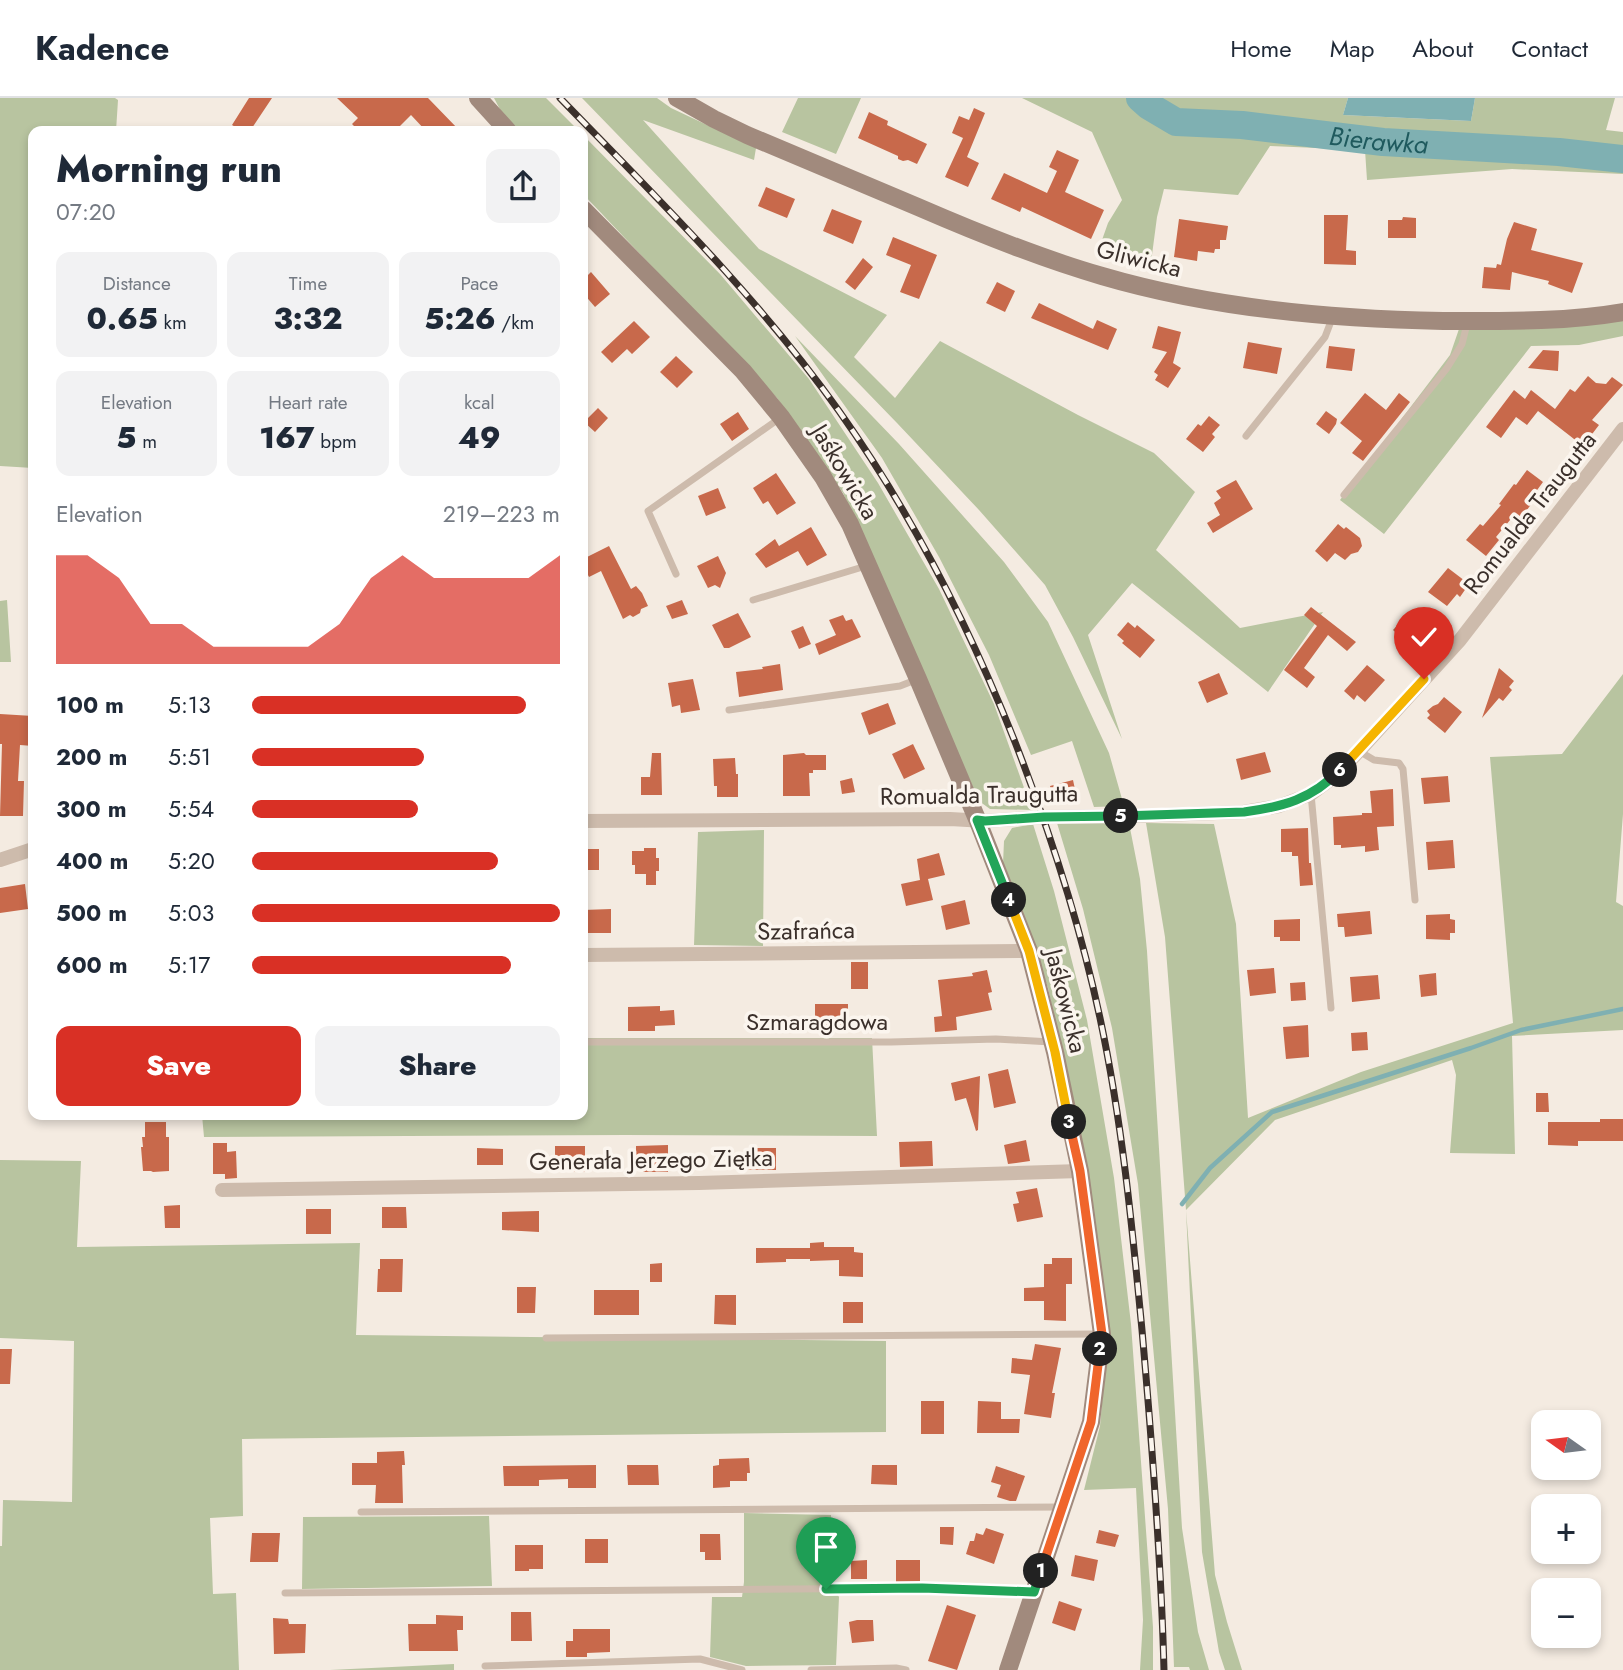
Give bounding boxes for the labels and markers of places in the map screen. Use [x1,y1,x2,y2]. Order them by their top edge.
pin [1394,607,1454,679]
pin: 6 [1322,752,1358,788]
pin: 5 [1104,798,1138,834]
pin: 4 [992,882,1026,918]
pin: 3 [1052,1104,1086,1140]
pin: 2 [1082,1332,1118,1366]
pin [796,1517,856,1589]
pin: 1 [1024,1554,1058,1588]

